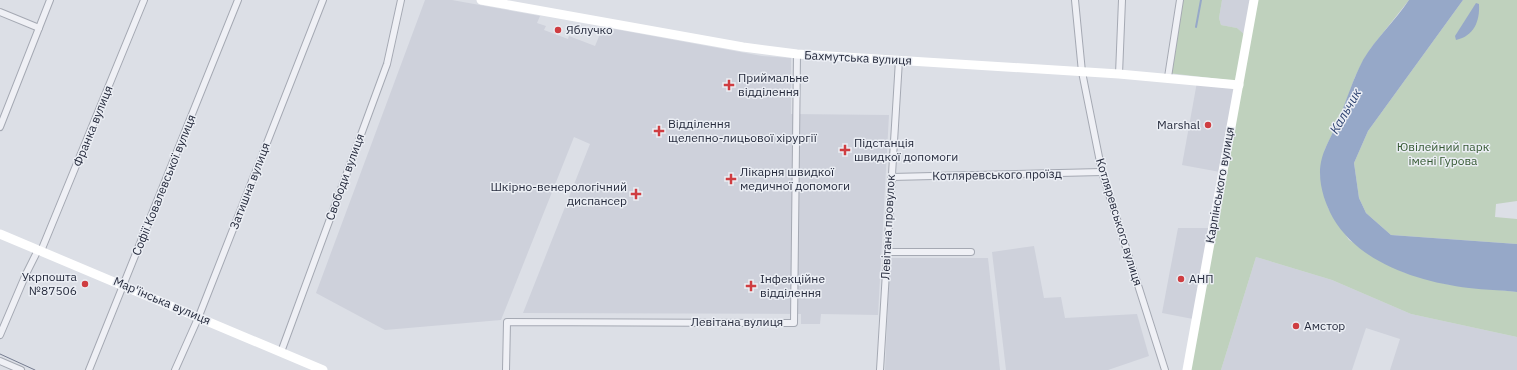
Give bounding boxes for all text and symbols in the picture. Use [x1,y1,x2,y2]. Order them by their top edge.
place label: Яблучко [566,22,613,37]
marker: Яблучко [553,25,563,35]
street label: Бахмутська вулиця [804,47,912,68]
place label: Приймальне відділення [738,70,809,99]
marker: Приймальне відділення [723,79,735,91]
street label: Франка вулиця [69,83,116,169]
water label: Кальчик [1326,85,1365,137]
street label: Софії Ковалевської вулиця [128,112,199,258]
place label: Відділення щелепно-лицьової хірургії [668,116,818,145]
place label: Marshal [1157,117,1200,132]
marker: Marshal [1203,120,1213,130]
marker: Відділення щелепно-лицьової хірургії [653,125,665,137]
street label: Карпінського вулиця [1202,126,1237,244]
street label: Свободи вулиця [322,131,367,222]
place label: Підстанція швидкої допомоги [854,135,958,164]
park label: Ювілейний парк імені Гурова [1397,139,1490,168]
street label: Затишна вулиця [226,140,273,231]
marker: Підстанція швидкої допомоги [839,144,851,156]
street label: Котляревського вулиця [1093,156,1146,288]
place label: Лікарня швидкої медичної допомоги [740,164,850,193]
street label: Котляревського проїзд [932,166,1062,183]
marker: Лікарня швидкої медичної допомоги [725,173,737,185]
street label: Левітана провулок [877,173,898,280]
place label: Шкірно-венерологічний диспансер [490,179,627,208]
marker: Шкірно-венерологічний диспансер [630,188,642,200]
place label: Укрпошта №87506 [22,269,78,298]
place label: Інфекційне відділення [760,271,825,300]
place label: АНП [1189,271,1214,286]
street label: Мар'їнська вулиця [111,273,213,328]
marker: АНП [1176,274,1186,284]
marker: Укрпошта №87506 [80,279,90,289]
marker: Інфекційне відділення [745,280,757,292]
street label: Левітана вулиця [691,314,783,329]
place label: Амстор [1304,318,1345,333]
marker: Амстор [1291,321,1301,331]

